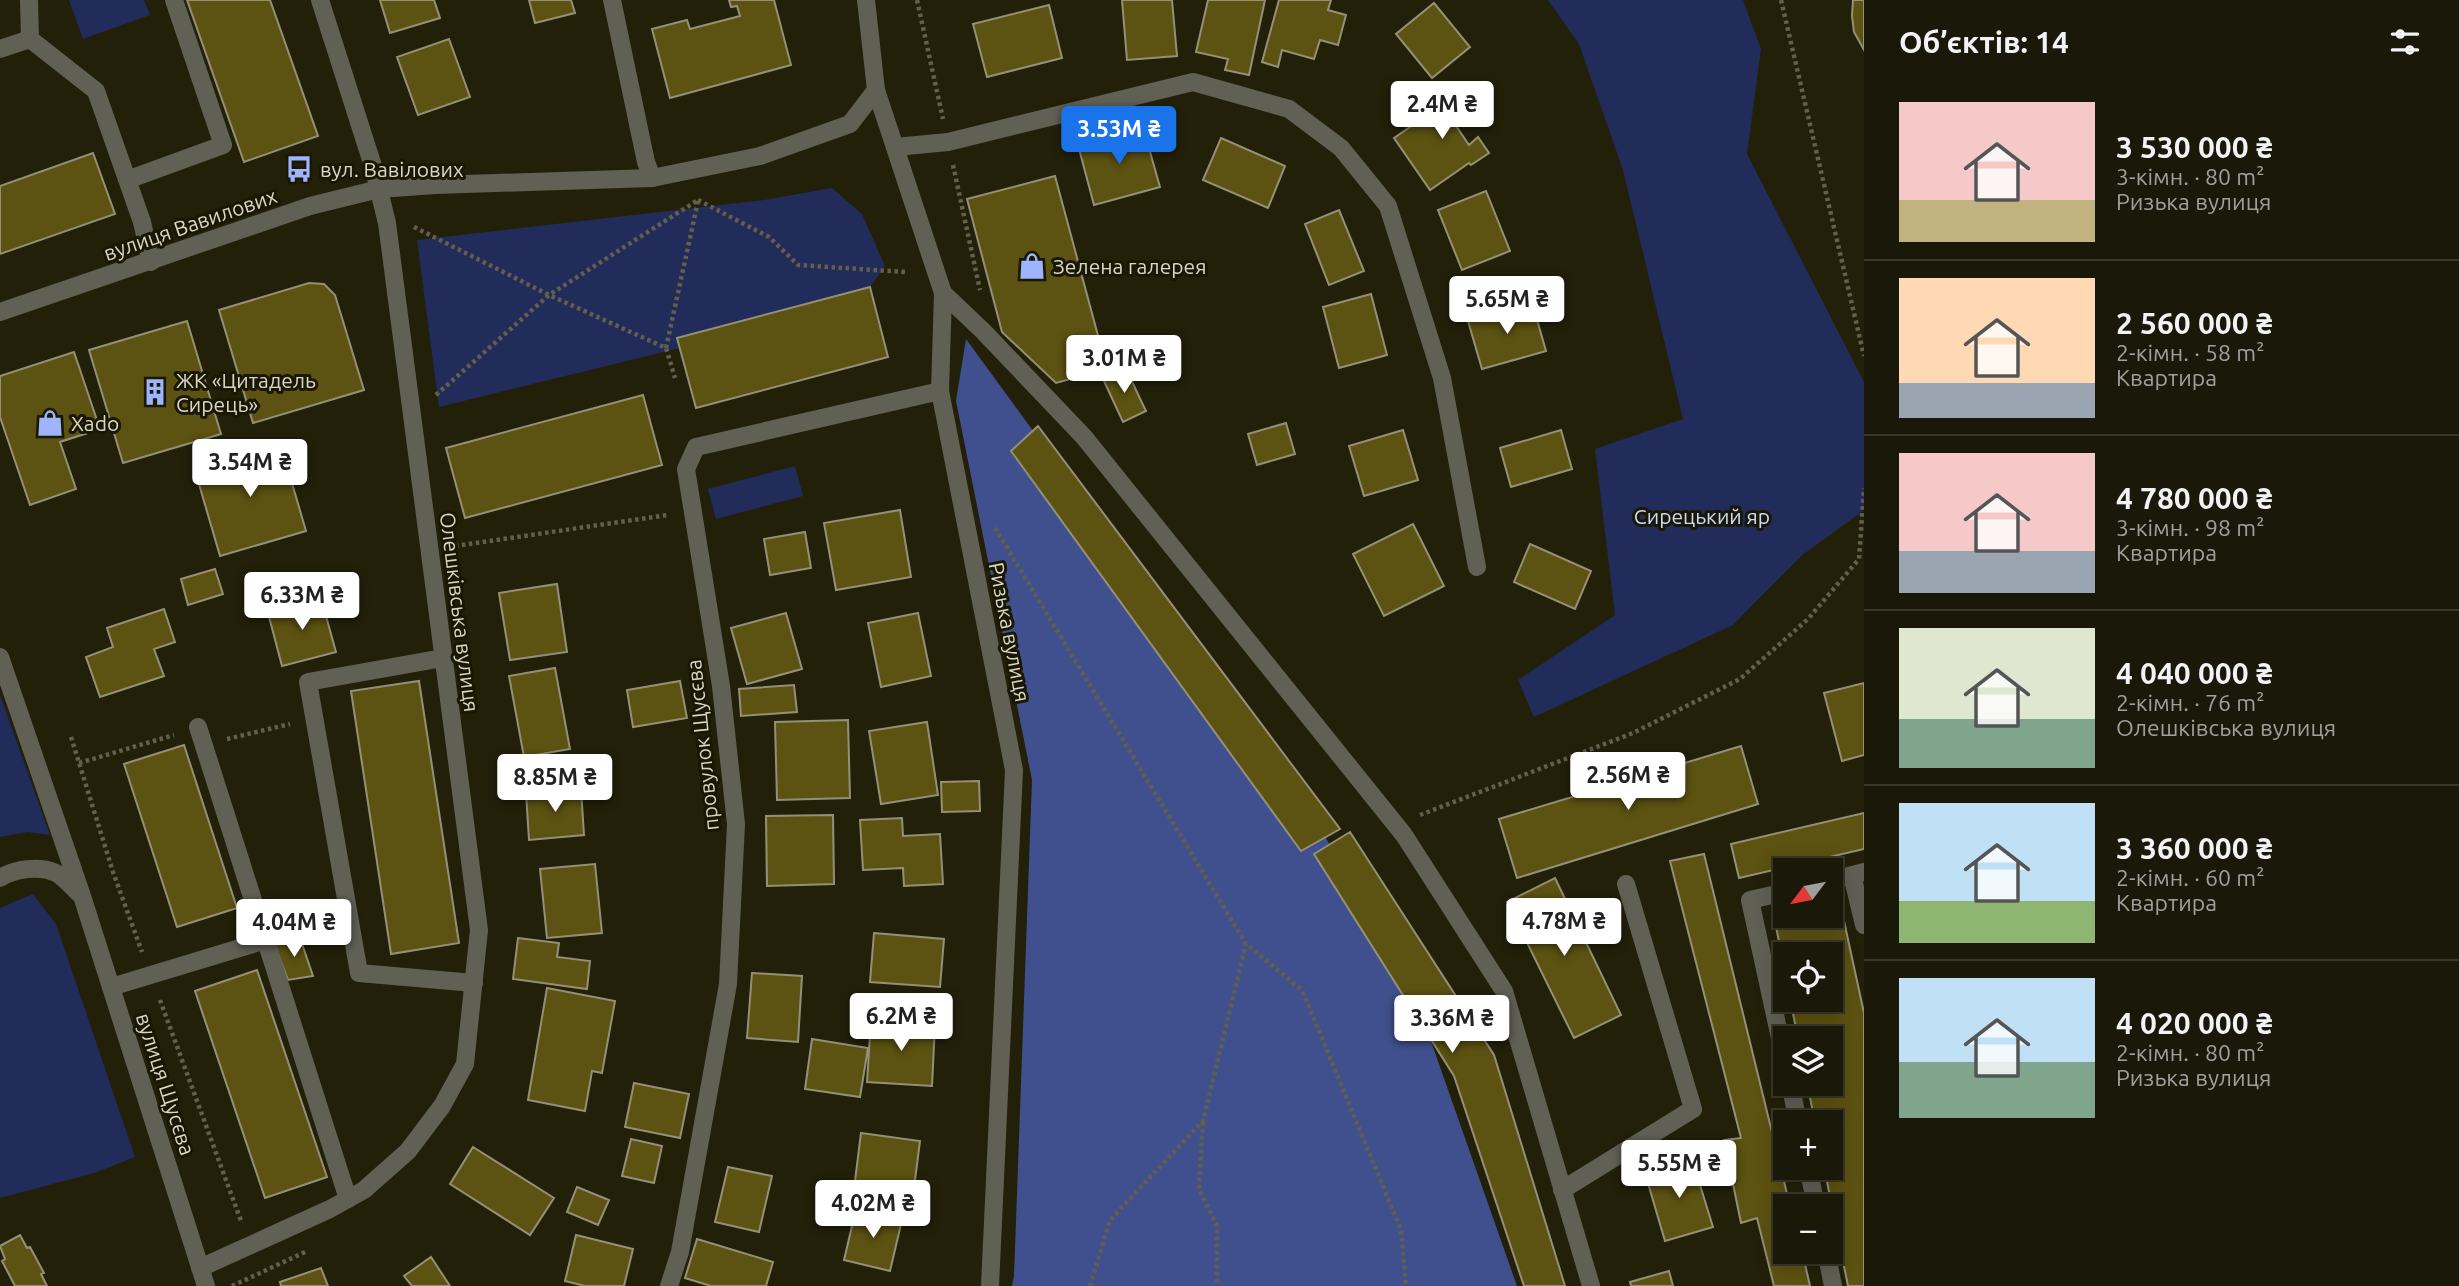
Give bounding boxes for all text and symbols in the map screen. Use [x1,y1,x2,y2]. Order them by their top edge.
icon: filters [2386,23,2424,61]
text: Об’єктів: 14 [1899,25,2069,59]
pin: 2.4M ₴ [1385,82,1499,141]
text: 2.4M ₴ [1407,91,1477,116]
pin: 3.53M ₴ [1054,106,1184,166]
text: 3.53M ₴ [1077,116,1161,141]
icon: home [1955,130,2039,214]
text: 3 530 000 ₴ [2116,130,2273,164]
bus stop icon: вул. Вавілових [284,154,314,184]
place label: вул. Вавілових [320,157,464,181]
text: 3-кімн. · 80 m² [2116,164,2264,189]
street label: вулиця Вавилових [100,183,280,265]
text: Ризька вулиця [2116,189,2271,214]
shop icon: Зелена галерея [1017,251,1047,281]
place label: Зелена галерея [1053,254,1206,278]
pin: 5.65M ₴ [1442,276,1572,336]
text: 5.65M ₴ [1465,286,1549,311]
icon: home [1955,306,2039,390]
text: 2 560 000 ₴ [2116,306,2273,340]
pin: 3.01M ₴ [1059,336,1189,395]
text: 2-кімн. · 58 m² [2116,340,2264,365]
text: 3.01M ₴ [1082,345,1166,370]
text: Квартира [2116,365,2217,390]
place label: ЖК «Цитадель Сирець» [176,368,316,416]
building icon: ЖК «Цитадель Сирець» [140,377,170,407]
shop icon: Xado [35,408,65,438]
place label: Xado [71,411,119,435]
pin: 3.54M ₴ [185,440,315,499]
text: 3.54M ₴ [208,449,292,474]
icon: home [1955,481,2039,565]
text: 4 780 000 ₴ [2116,481,2273,515]
park label: Сирецький яр [1634,504,1770,528]
street label: Олешківська вулиця [436,511,484,713]
text: 3-кімн. · 98 m² [2116,515,2264,540]
text: Квартира [2116,540,2217,565]
street label: Ризька вулиця [985,560,1035,704]
pin: 6.33M ₴ [237,572,367,632]
text: 6.33M ₴ [260,582,344,607]
icon: home [1955,656,2039,740]
text: 4 040 000 ₴ [2116,656,2273,690]
street label: провулок Щусєва [681,658,723,832]
text: 2-кімн. · 76 m² [2116,690,2264,715]
text: Олешківська вулиця [2116,715,2336,740]
pin: 2.56M ₴ [1563,752,1693,812]
pin: 8.85M ₴ [490,754,620,814]
text: 2.56M ₴ [1586,762,1670,787]
text: 8.85M ₴ [513,764,597,789]
icon: home [1955,831,2039,915]
text: 3 360 000 ₴ [2116,831,2273,865]
north arrow [1773,858,1843,928]
map controls [1773,858,1843,1264]
text: 2-кімн. · 60 m² [2116,865,2264,890]
text: Квартира [2116,890,2217,915]
pin: 4.78M ₴ [1499,898,1629,958]
pin: 4.04M ₴ [229,900,359,959]
text: 4.78M ₴ [1522,908,1606,933]
text: 4.04M ₴ [252,909,336,934]
button: locate [1773,942,1843,1012]
pin: 6.2M ₴ [844,993,958,1053]
pin: 3.36M ₴ [1387,996,1517,1055]
text: 6.2M ₴ [866,1003,936,1028]
text: 3.36M ₴ [1410,1005,1494,1030]
icon: home [1955,1006,2039,1090]
text: 4 020 000 ₴ [2116,1006,2273,1040]
street label: вулиця Щусєва [132,1010,200,1158]
button: layers [1773,1026,1843,1096]
text: 2-кімн. · 80 m² [2116,1040,2264,1065]
text: Ризька вулиця [2116,1065,2271,1090]
button: + [1773,1110,1843,1180]
pin: 5.55M ₴ [1614,1140,1744,1200]
text: 5.55M ₴ [1637,1150,1721,1175]
pin: 4.02M ₴ [808,1180,938,1240]
text: 4.02M ₴ [831,1190,915,1215]
button: − [1773,1194,1843,1264]

